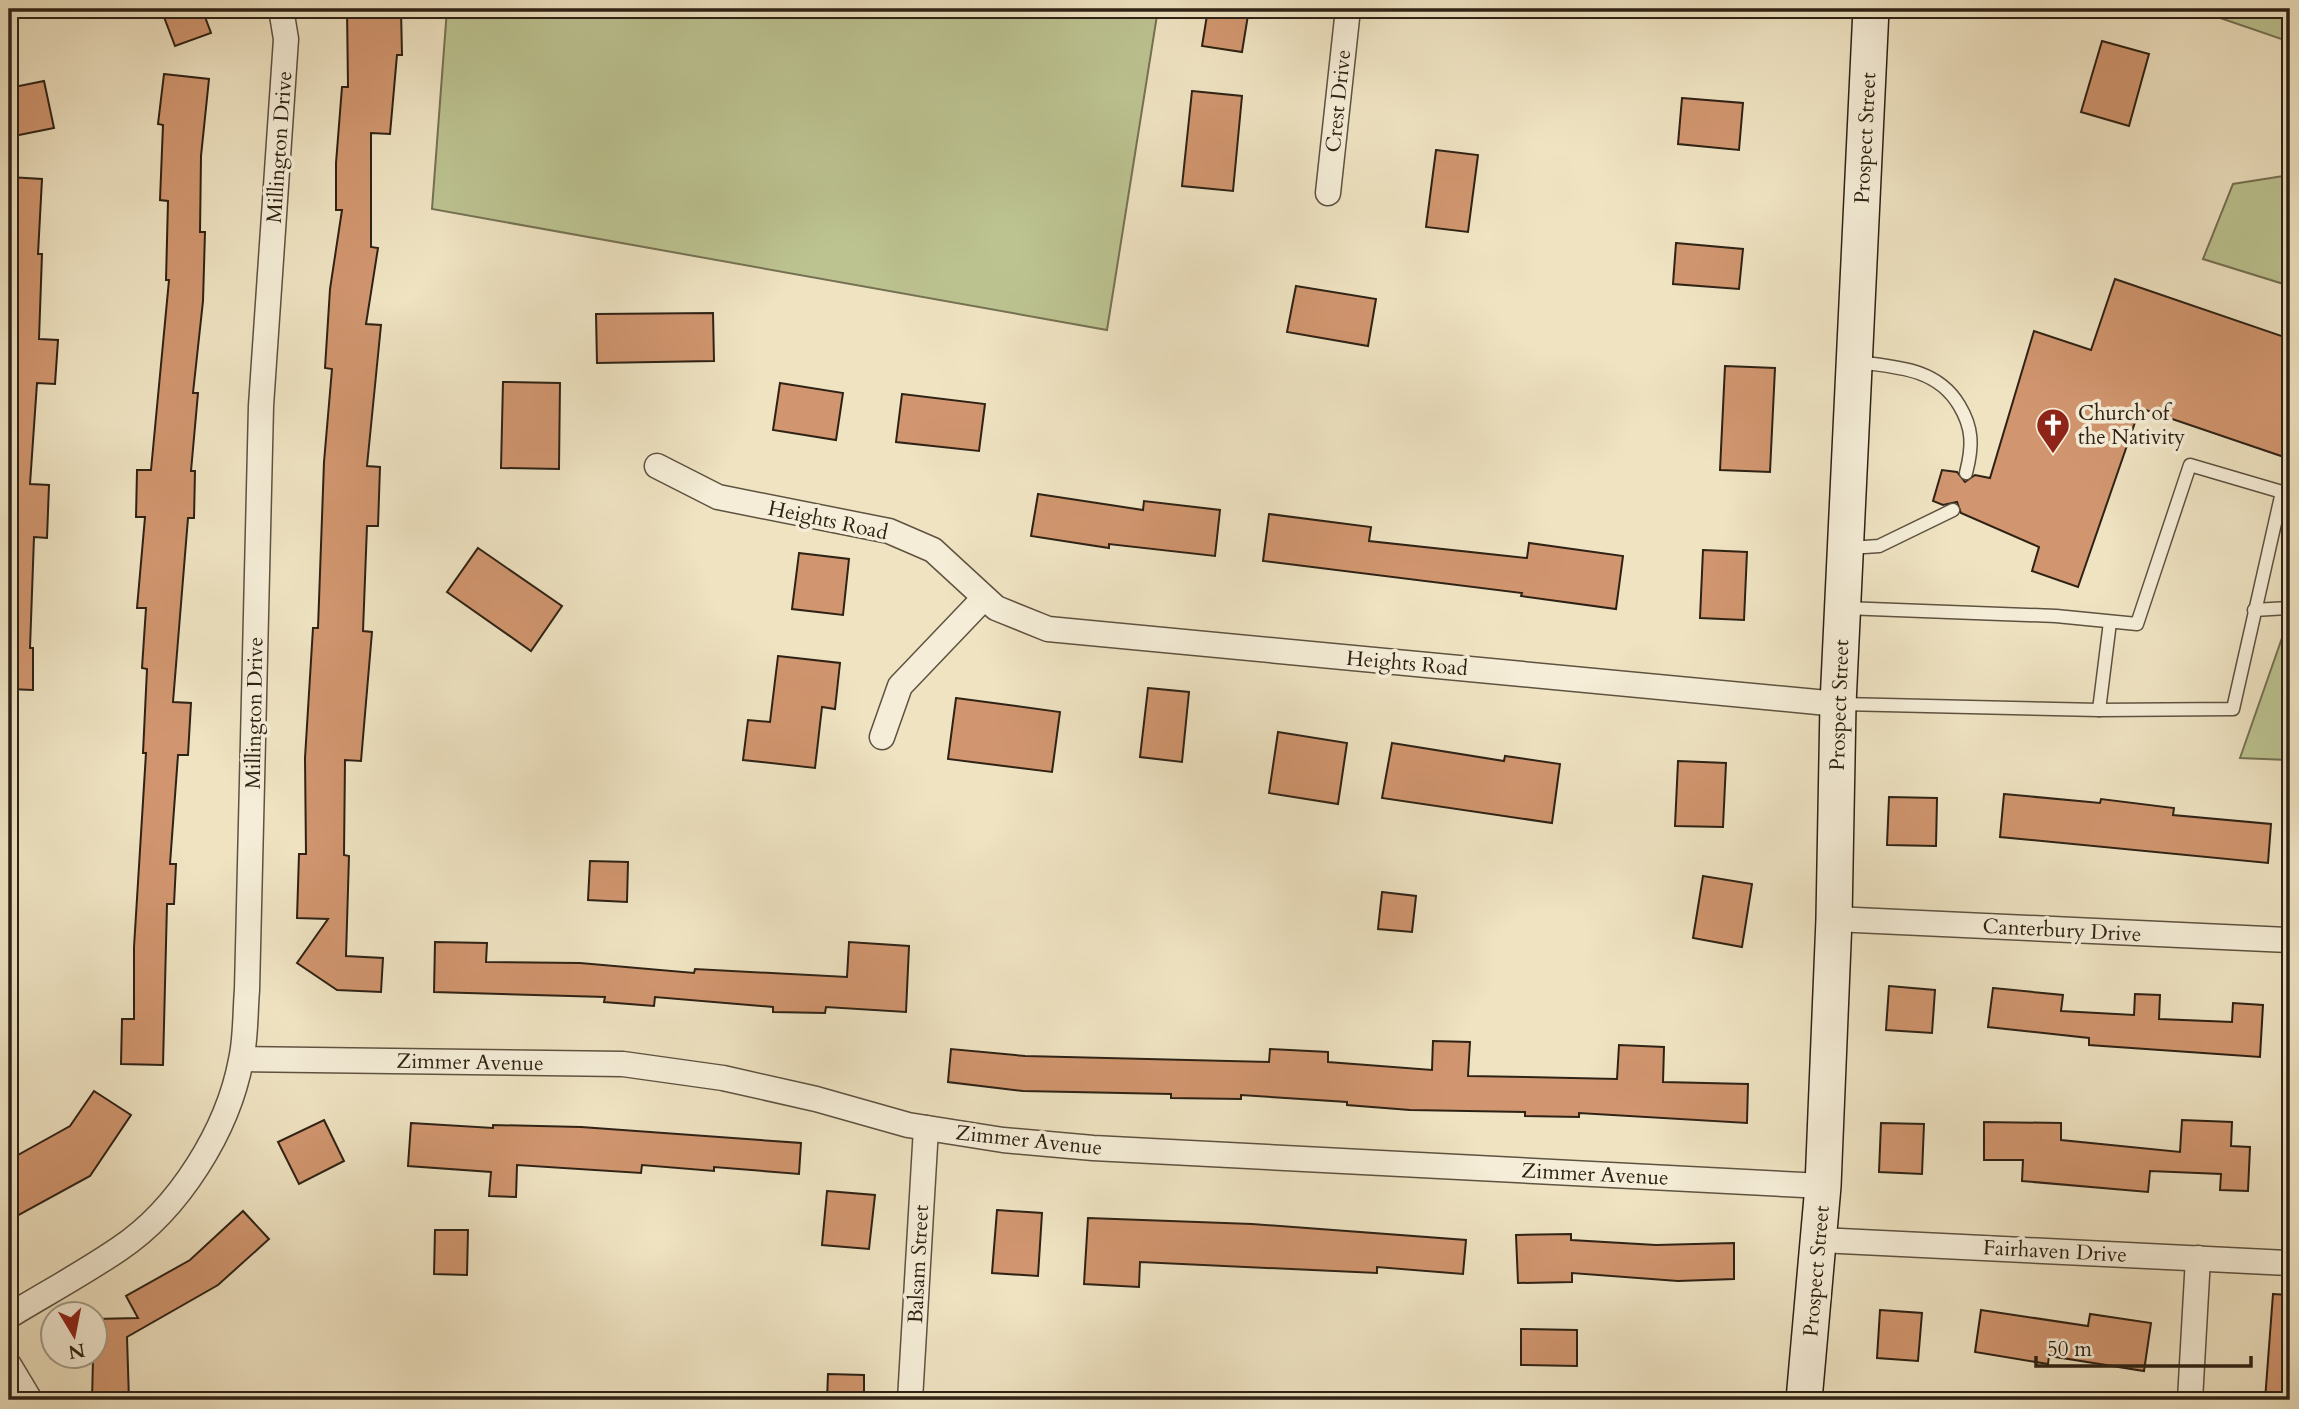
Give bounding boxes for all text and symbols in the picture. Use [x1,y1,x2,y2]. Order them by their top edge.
street label: Crest Drive [1319,48,1358,154]
street label: Millington Drive [260,70,299,224]
street label: Prospect Street [1848,71,1883,204]
place label: Church of the Nativity [2078,399,2185,452]
church icon: Church of the Nativity [2034,406,2072,455]
street label: Heights Road [765,494,890,547]
street label: Millington Drive [239,637,270,789]
street label: Prospect Street [1823,638,1856,771]
street label: Heights Road [1345,644,1469,683]
street label: Canterbury Drive [1982,912,2142,949]
street label: Zimmer Avenue [396,1047,544,1078]
street label: Zimmer Avenue [954,1118,1104,1163]
street label: Zimmer Avenue [1521,1156,1669,1193]
street label: Balsam Street [901,1204,936,1324]
street label: Prospect Street [1796,1204,1837,1338]
street label: Fairhaven Drive [1982,1233,2128,1270]
north arrow [38,1300,108,1370]
scale bar [2036,1325,2252,1369]
text: 50 m [2047,1335,2092,1364]
text: N [66,1337,87,1365]

